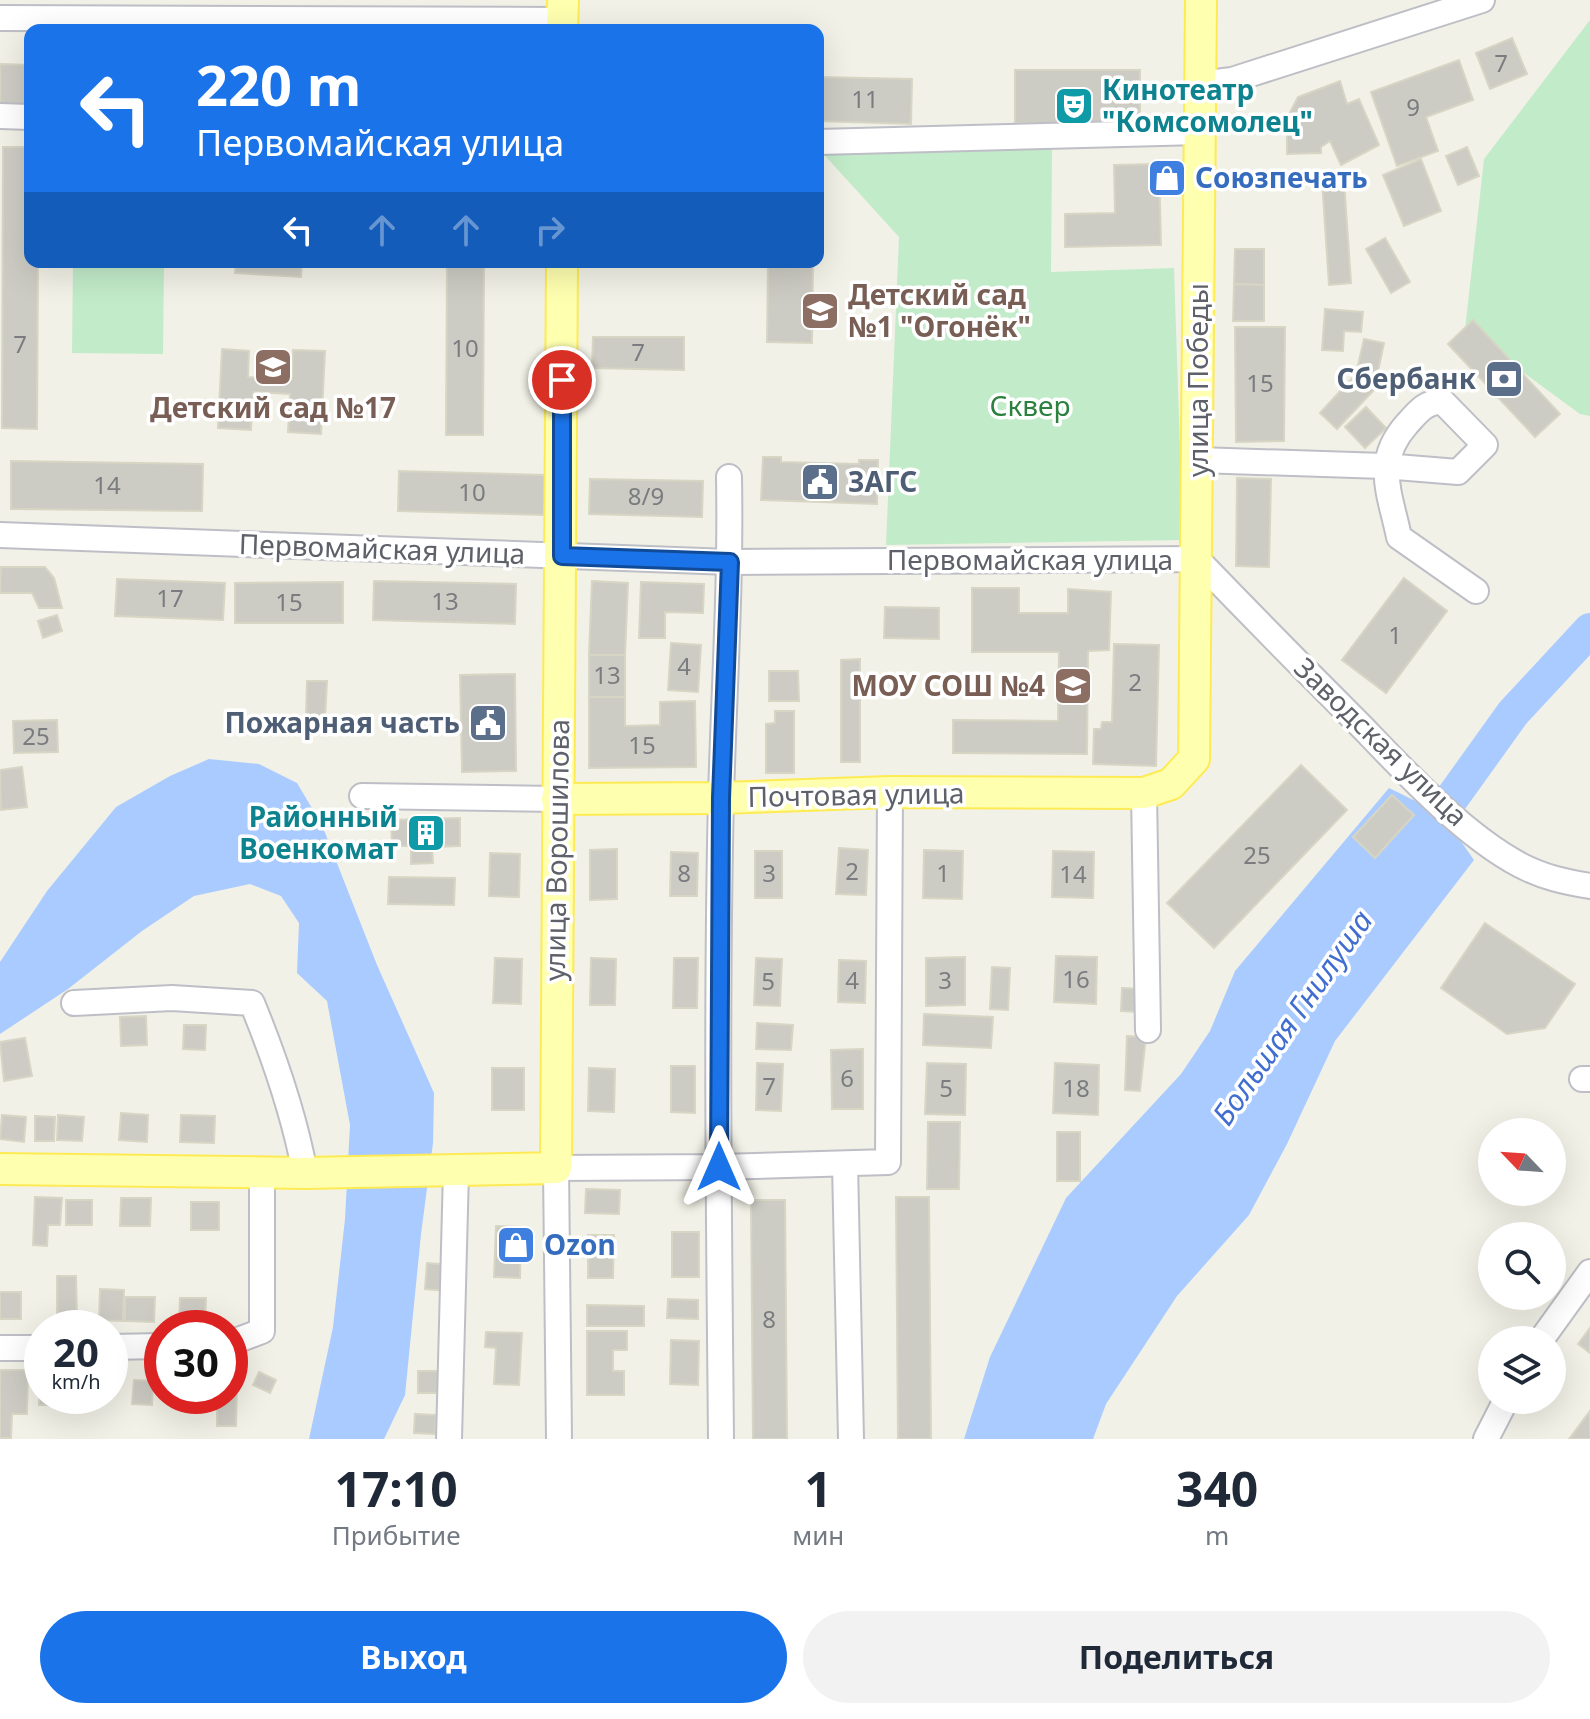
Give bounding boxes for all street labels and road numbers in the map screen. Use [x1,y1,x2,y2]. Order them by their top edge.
street label: улица Победы [1178,283,1216,477]
street label: Первомайская улица [238,524,526,572]
street label: Первомайская улица [887,540,1173,578]
street label: Заводская улица [1287,649,1477,834]
street label: улица Ворошилова [535,719,577,981]
street label: Почтовая улица [747,773,965,815]

